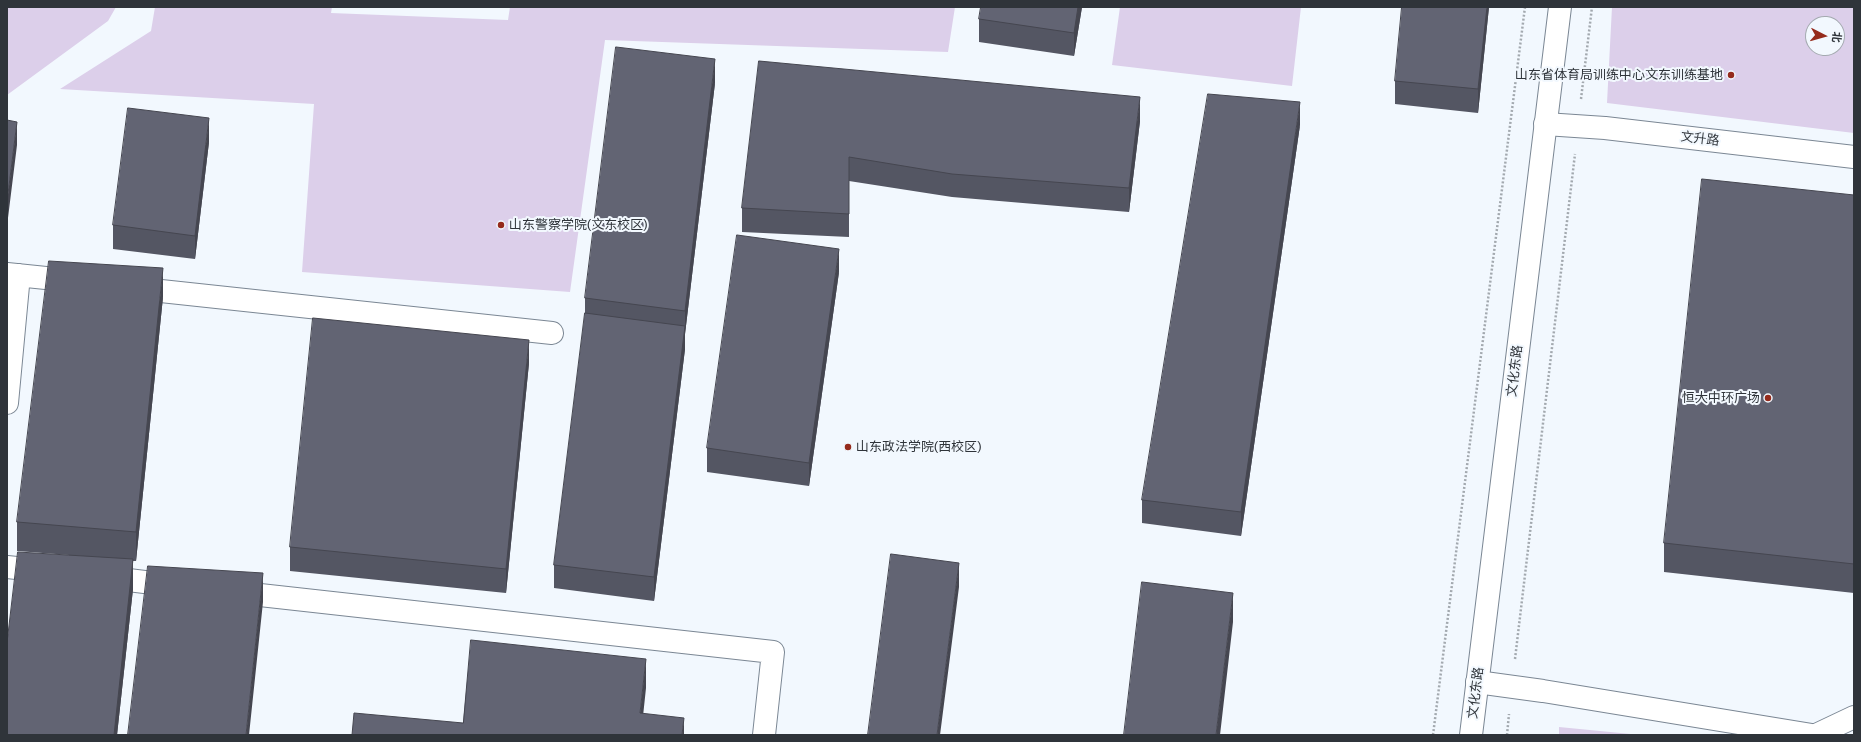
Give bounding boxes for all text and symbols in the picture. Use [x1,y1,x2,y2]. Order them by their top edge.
north arrow [1805,16,1845,56]
text: 北 [1829,31,1843,43]
place label: 山东省体育局训练中心文东训练基地 [1515,67,1723,83]
marker: 山东省体育局训练中心文东训练基地 [1726,70,1736,80]
street label: 文升路 [1680,129,1720,149]
place label: 山东警察学院(文东校区) [509,217,648,233]
marker: 山东警察学院(文东校区) [496,220,506,230]
street label: 文化东路 [1504,344,1526,398]
place label: 恒大中环广场 [1682,390,1760,406]
marker: 恒大中环广场 [1763,393,1773,403]
place label: 山东政法学院(西校区) [856,439,982,455]
marker: 山东政法学院(西校区) [843,442,853,452]
street label: 文化东路 [1465,666,1487,720]

